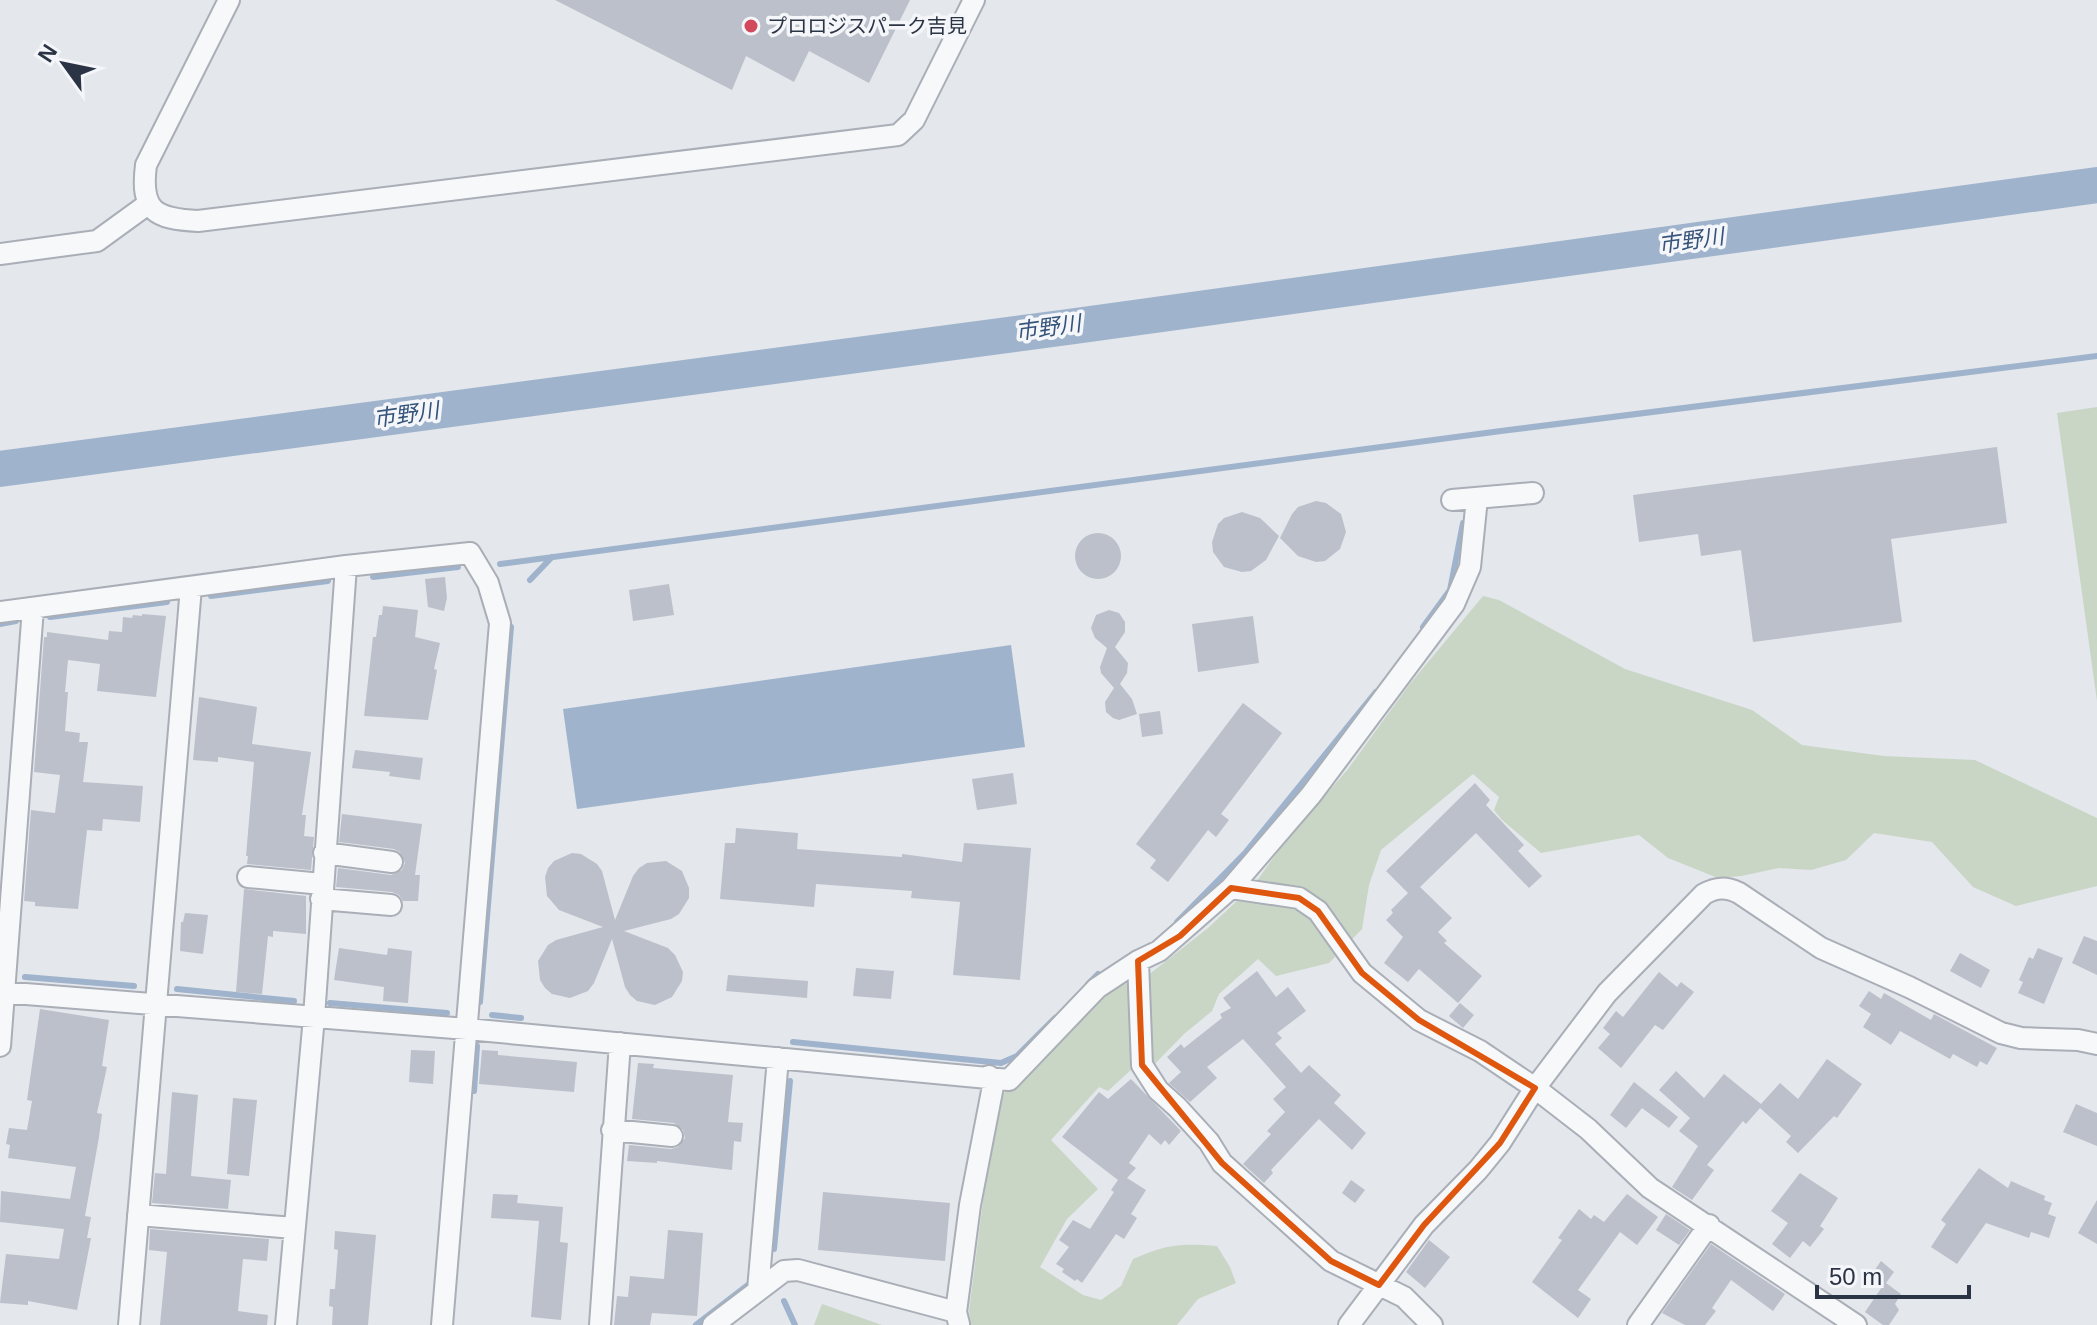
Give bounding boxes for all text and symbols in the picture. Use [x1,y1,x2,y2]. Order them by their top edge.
place label: プロロジスパーク吉見 [767,15,967,37]
marker: プロロジスパーク吉見 [742,17,760,35]
north arrow [24,24,104,104]
text: N [33,40,62,67]
water label: 市野川 [1657,223,1727,257]
water label: 市野川 [1014,310,1084,344]
water label: 市野川 [372,397,442,431]
scale bar [1817,1249,1969,1299]
text: 50 m [1829,1263,1882,1290]

